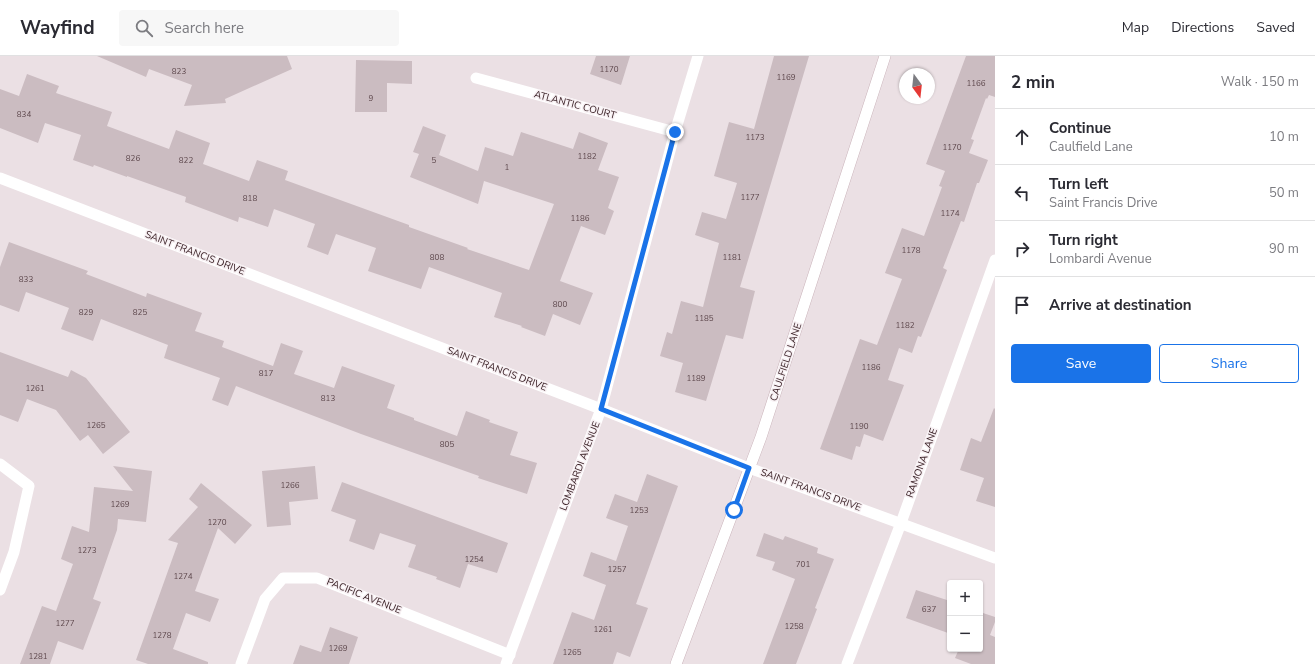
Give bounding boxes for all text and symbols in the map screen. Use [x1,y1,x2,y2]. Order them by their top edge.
search box [119,10,399,46]
text: Wayfind [20,15,95,41]
icon: search [133,17,155,39]
text: Search here [165,18,244,38]
text: Map [1122,18,1149,37]
text: Directions [1171,18,1234,37]
text: Saved [1256,18,1295,37]
house number: 1170 [599,64,619,75]
house number: 823 [172,66,186,77]
north arrow [899,68,935,104]
text: 2 min [1011,71,1055,94]
house number: 1169 [776,72,796,83]
text: Walk · 150 m [1221,73,1299,91]
house number: 1166 [966,78,986,89]
street label: ATLANTIC COURT [532,87,618,123]
house number: 9 [369,93,374,104]
house number: 834 [17,109,31,120]
text: Continue [1049,118,1111,138]
route end [666,123,684,141]
icon: ahead [1011,126,1033,148]
text: 10 m [1269,128,1299,146]
house number: 1173 [745,132,765,143]
text: Caulfield Lane [1049,138,1133,156]
house number: 1170 [942,142,962,153]
house number: 1182 [577,151,597,162]
house number: 826 [126,153,140,164]
house number: 822 [179,155,193,166]
house number: 5 [432,155,437,166]
house number: 1 [505,162,510,173]
text: Turn left [1049,174,1108,194]
icon: left [1011,182,1033,204]
text: 50 m [1269,184,1299,202]
house number: 1177 [740,192,760,203]
house number: 818 [243,193,257,204]
text: Saint Francis Drive [1049,194,1158,212]
house number: 1174 [940,208,960,219]
house number: 1186 [570,213,590,224]
street label: SAINT FRANCIS DRIVE [143,227,247,279]
text: Turn right [1049,230,1118,250]
icon: right [1011,238,1033,260]
text: 90 m [1269,240,1299,258]
house number: 1178 [901,245,921,256]
text: Lombardi Avenue [1049,250,1152,268]
house number: 808 [430,252,444,263]
house number: 1181 [722,252,742,263]
house number: 833 [19,274,33,285]
icon: arrive [1011,294,1033,316]
text: Arrive at destination [1049,295,1192,315]
house number: 800 [553,299,567,310]
house number: 829 [79,307,93,318]
house number: 825 [133,307,147,318]
house number: 1185 [694,313,714,324]
house number: 1182 [895,320,915,331]
street label: CAULFIELD LANE [767,321,805,403]
street label: SAINT FRANCIS DRIVE [445,343,549,395]
button: Save [1011,344,1151,383]
button: Share [1159,344,1299,383]
house number: 1186 [861,362,881,373]
house number: 817 [259,368,273,379]
house number: 1189 [686,373,706,384]
house number: 1261 [25,383,45,394]
house number: 813 [321,393,335,404]
street label: LOMBARDI AVENUE [557,419,604,513]
house number: 1265 [86,420,106,431]
house number: 1190 [849,421,869,432]
street label: RAMONA LANE [903,426,941,500]
house number: 805 [440,439,454,450]
street label: SAINT FRANCIS DRIVE [759,465,863,515]
house number: 1266 [280,480,300,491]
house number: 1269 [110,499,130,510]
route start [725,501,743,519]
house number: 1253 [629,505,649,516]
house number: 1270 [207,517,227,528]
house number: 1273 [77,545,97,556]
house number: 1254 [464,554,484,565]
house number: 701 [796,559,810,570]
house number: 1257 [607,564,627,575]
house number: 1274 [173,571,193,582]
street label: PACIFIC AVENUE [325,575,404,617]
map controls [947,580,983,652]
button: + [947,580,983,616]
house number: 637 [922,604,936,615]
button: − [947,616,983,652]
house number: 1277 [55,618,75,629]
house number: 1258 [784,621,804,632]
house number: 1261 [593,624,613,635]
house number: 1278 [152,630,172,641]
house number: 1269 [328,643,348,654]
house number: 1265 [562,647,582,658]
house number: 1281 [28,651,48,662]

